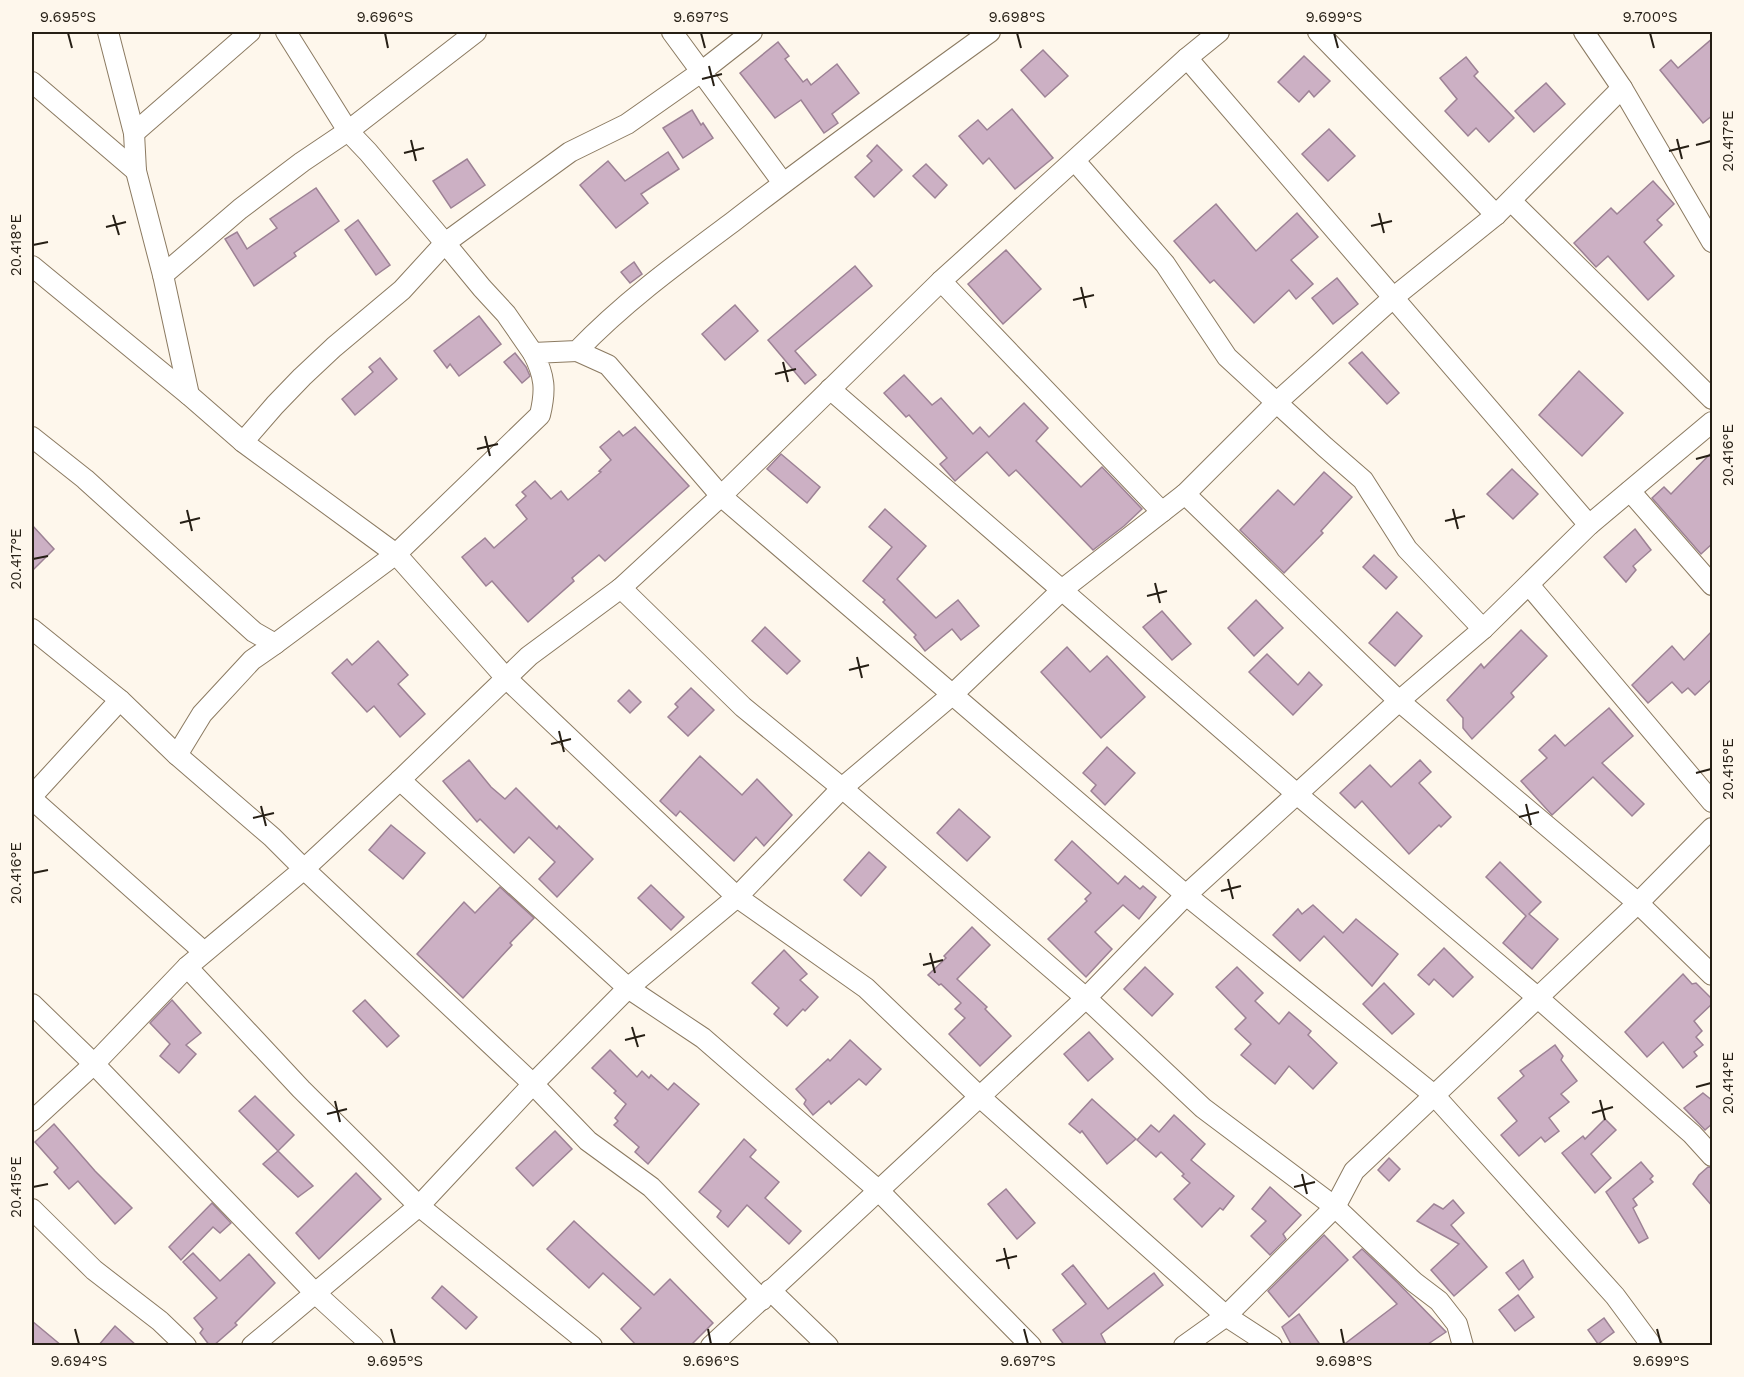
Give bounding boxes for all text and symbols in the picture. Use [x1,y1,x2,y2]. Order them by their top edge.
text: 9.695°S [40,8,96,26]
text: 9.696°S [357,8,413,26]
text: 9.697°S [673,8,729,26]
text: 9.698°S [989,8,1045,26]
text: 9.699°S [1306,8,1362,26]
text: 9.700°S [1622,8,1678,26]
text: 20.417°E [1719,110,1737,172]
text: 20.418°E [7,214,25,276]
text: 20.416°E [1719,424,1737,486]
text: 20.417°E [7,528,25,590]
text: 20.415°E [1719,738,1737,800]
text: 20.416°E [7,842,25,904]
text: 20.414°E [1719,1052,1737,1114]
text: 20.415°E [7,1156,25,1218]
text: 9.694°S [51,1352,107,1370]
text: 9.695°S [367,1352,423,1370]
text: 9.696°S [683,1352,739,1370]
text: 9.697°S [1000,1352,1056,1370]
text: 9.698°S [1316,1352,1372,1370]
text: 9.699°S [1633,1352,1689,1370]

